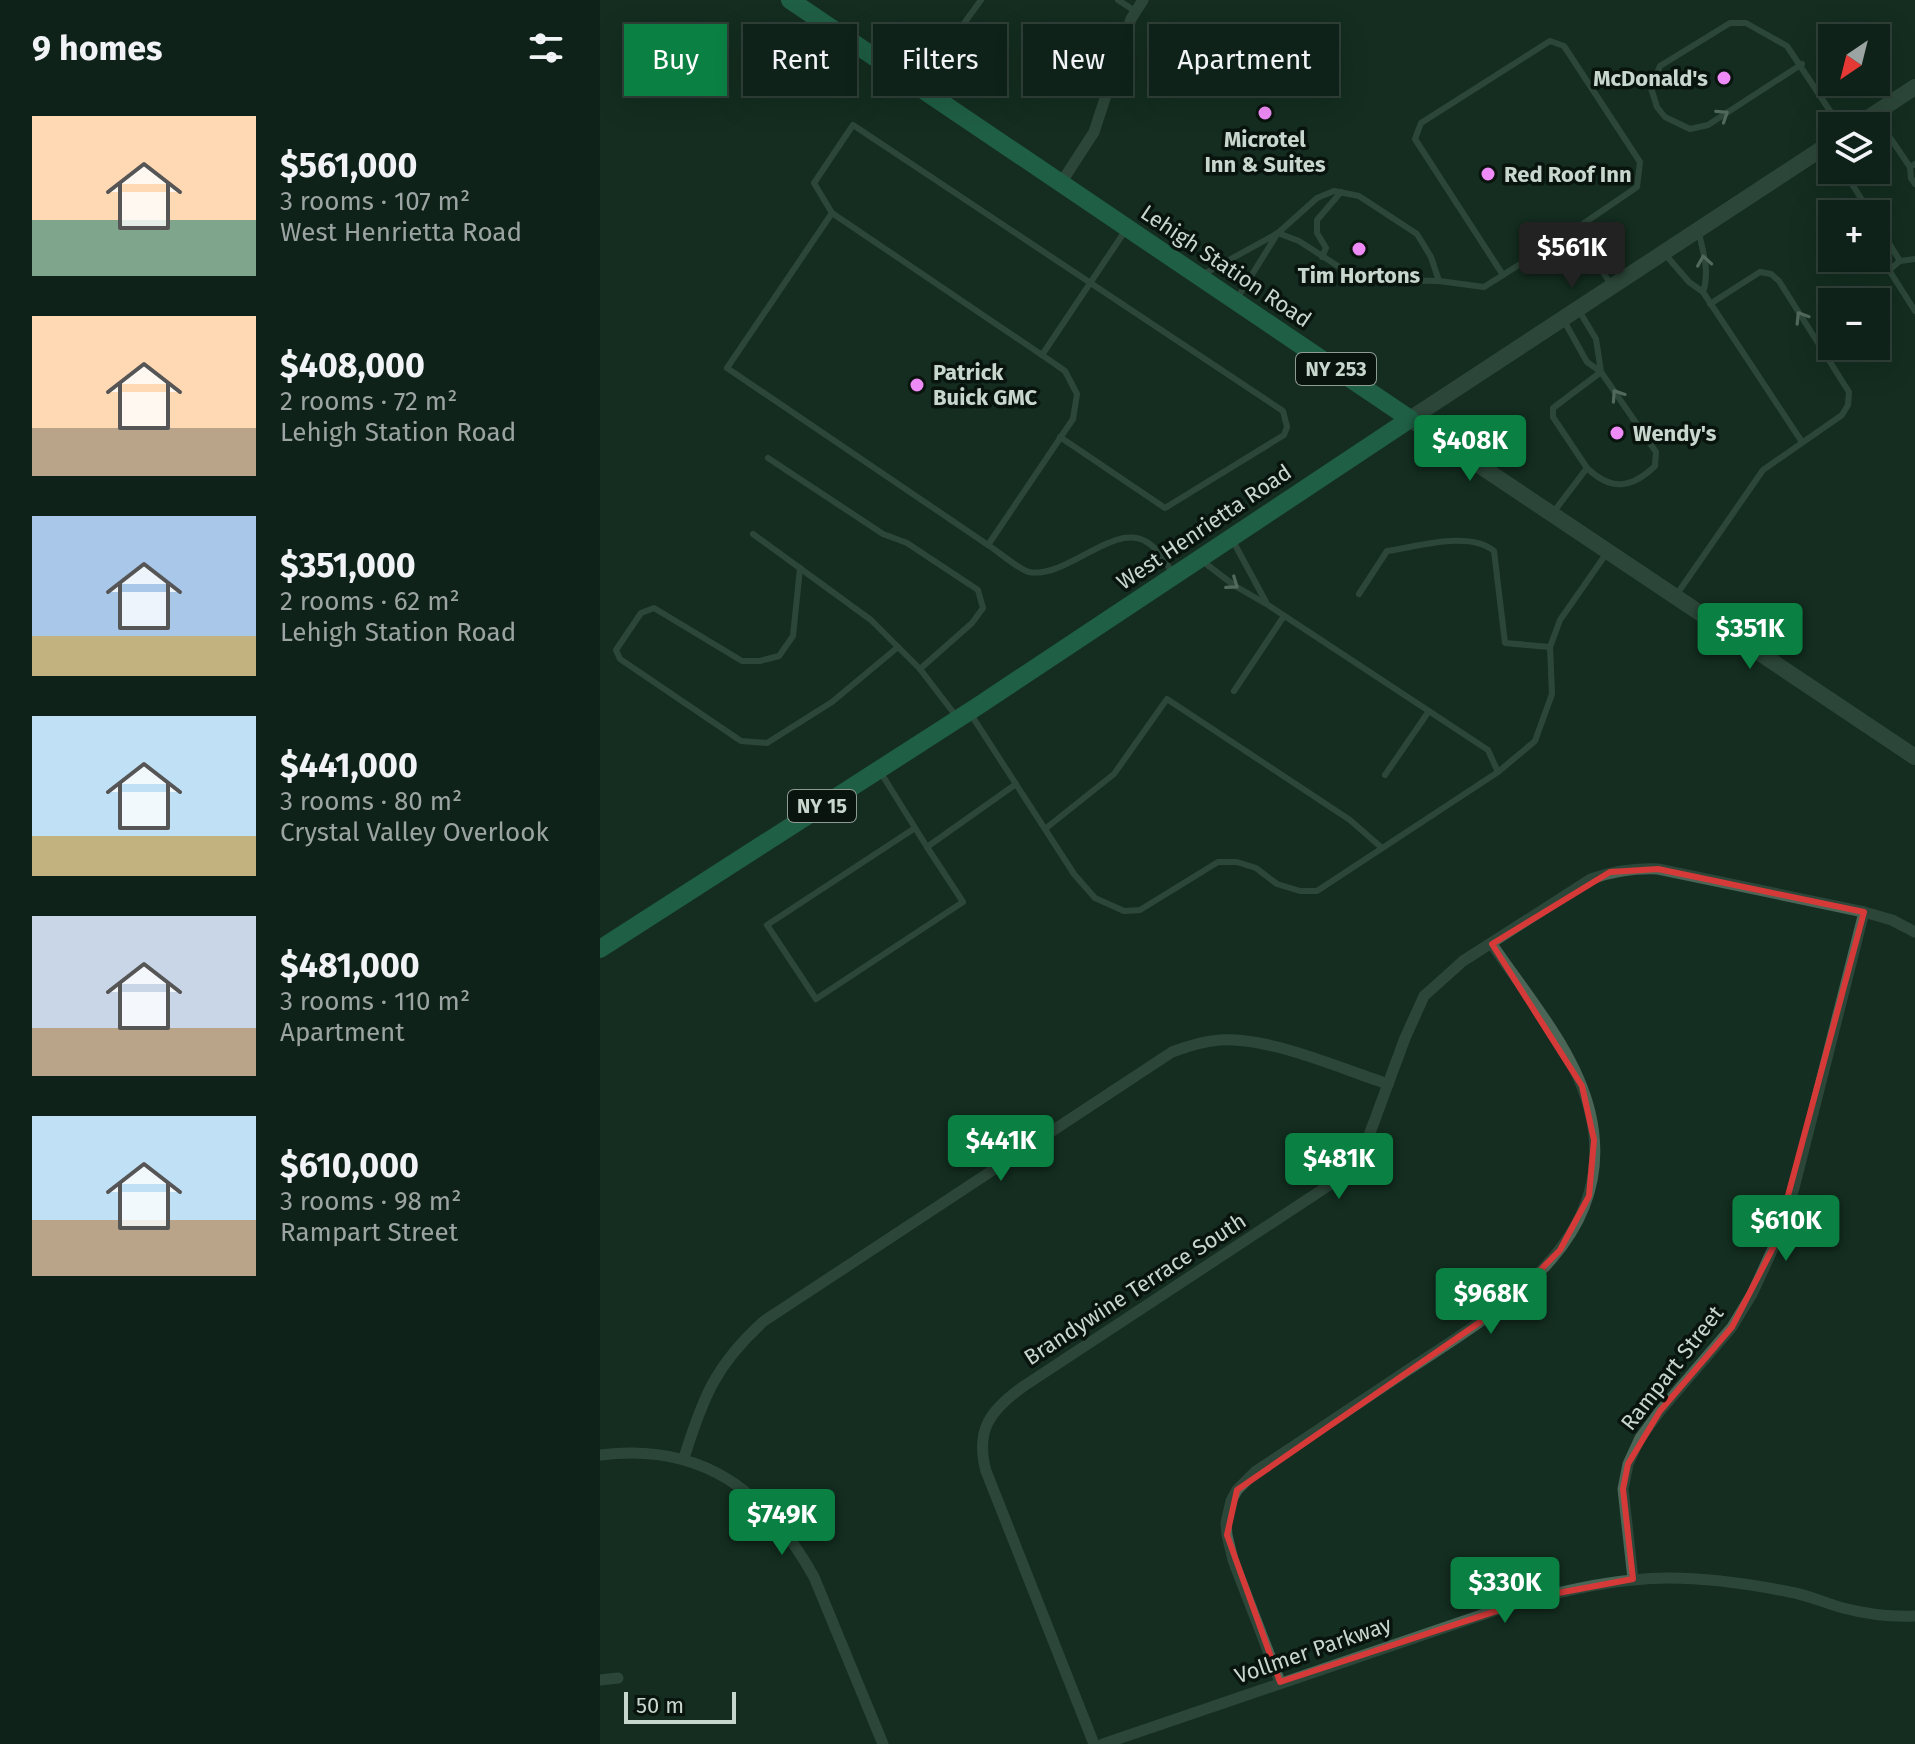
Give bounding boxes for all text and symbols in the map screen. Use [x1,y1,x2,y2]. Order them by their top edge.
chip: Buy [624,24,727,96]
chip: Rent [743,24,857,96]
chip: Filters [873,24,1007,96]
chip: New [1023,24,1133,96]
chip: Apartment [1149,24,1339,96]
north arrow [1818,24,1890,96]
map controls [1818,24,1890,360]
icon: filters [524,26,568,70]
text: 9 homes [32,28,163,69]
place label: McDonald's [1593,65,1708,92]
marker: McDonald's [1715,69,1733,87]
marker: Microtel Inn & Suites [1256,104,1274,122]
one-way arrow [1715,110,1729,125]
button: layers [1818,112,1890,184]
place label: Microtel Inn & Suites [1204,126,1326,178]
text: $561,000 [280,145,417,186]
icon: home [96,148,192,244]
place label: Red Roof Inn [1504,161,1632,188]
marker: Red Roof Inn [1479,165,1497,183]
text: 3 rooms · 107 m² [280,186,470,217]
street label: Lehigh Station Road [1136,199,1316,333]
button: + [1818,200,1890,272]
text: West Henrietta Road [280,217,522,248]
pin: $561K [1516,222,1628,290]
text: $561K [1537,232,1607,263]
marker: Tim Hortons [1350,240,1368,258]
one-way arrow [1696,254,1713,268]
place label: Tim Hortons [1298,262,1421,289]
button: − [1818,288,1890,360]
one-way arrow [1796,311,1811,325]
text: $408,000 [280,345,425,386]
icon: home [96,348,192,444]
road number: NY 253 [1296,353,1376,385]
place label: Patrick Buick GMC [933,359,1038,411]
marker: Patrick Buick GMC [908,376,926,394]
text: 2 rooms · 72 m² [280,386,457,417]
one-way arrow [1612,390,1627,404]
pin: $408K [1414,415,1526,483]
text: Lehigh Station Road [280,417,516,448]
place label: Wendy's [1633,420,1717,447]
marker: Wendy's [1608,424,1626,442]
text: $408K [1432,425,1508,456]
street label: West Henrietta Road [1112,459,1296,595]
text: $351,000 [280,545,416,586]
icon: home [96,548,192,644]
one-way arrow [1224,574,1238,589]
text: 2 rooms · 62 m² [280,586,460,617]
pin: $351K [1694,603,1806,671]
text: $351K [1716,613,1784,644]
text: Lehigh Station Road [280,617,516,648]
text: $441,000 [280,745,418,786]
icon: home [96,748,192,844]
text: 3 rooms · 80 m² [280,786,462,817]
road number: NY 15 [788,790,856,822]
text: Crystal Valley Overlook [280,817,549,848]
text: $481,000 [280,945,420,986]
icon: home [96,948,192,1044]
text: 3 rooms · 110 m² [280,986,470,1017]
text: Apartment [280,1017,405,1048]
pin: $441K [945,1115,1057,1183]
text: $441K [966,1125,1036,1156]
pin: $481K [1283,1133,1395,1201]
text: $481K [1303,1143,1375,1174]
text: $610,000 [280,1145,419,1186]
icon: home [96,1148,192,1244]
text: 3 rooms · 98 m² [280,1186,461,1217]
pin: $610K [1730,1195,1842,1263]
text: $610K [1750,1205,1822,1236]
street label: Brandywine Terrace South [1019,1207,1251,1371]
text: Rampart Street [280,1217,458,1248]
pin: $968K [1435,1268,1547,1336]
text: $968K [1454,1278,1528,1309]
street label: Rampart Street [1615,1300,1729,1436]
pin: $749K [726,1489,838,1557]
text: $749K [747,1499,817,1530]
pin: $330K [1449,1557,1561,1625]
text: $330K [1469,1567,1541,1598]
street label: Vollmer Parkway [1231,1611,1395,1689]
scale bar [624,1688,736,1724]
text: 50 m [636,1692,684,1719]

